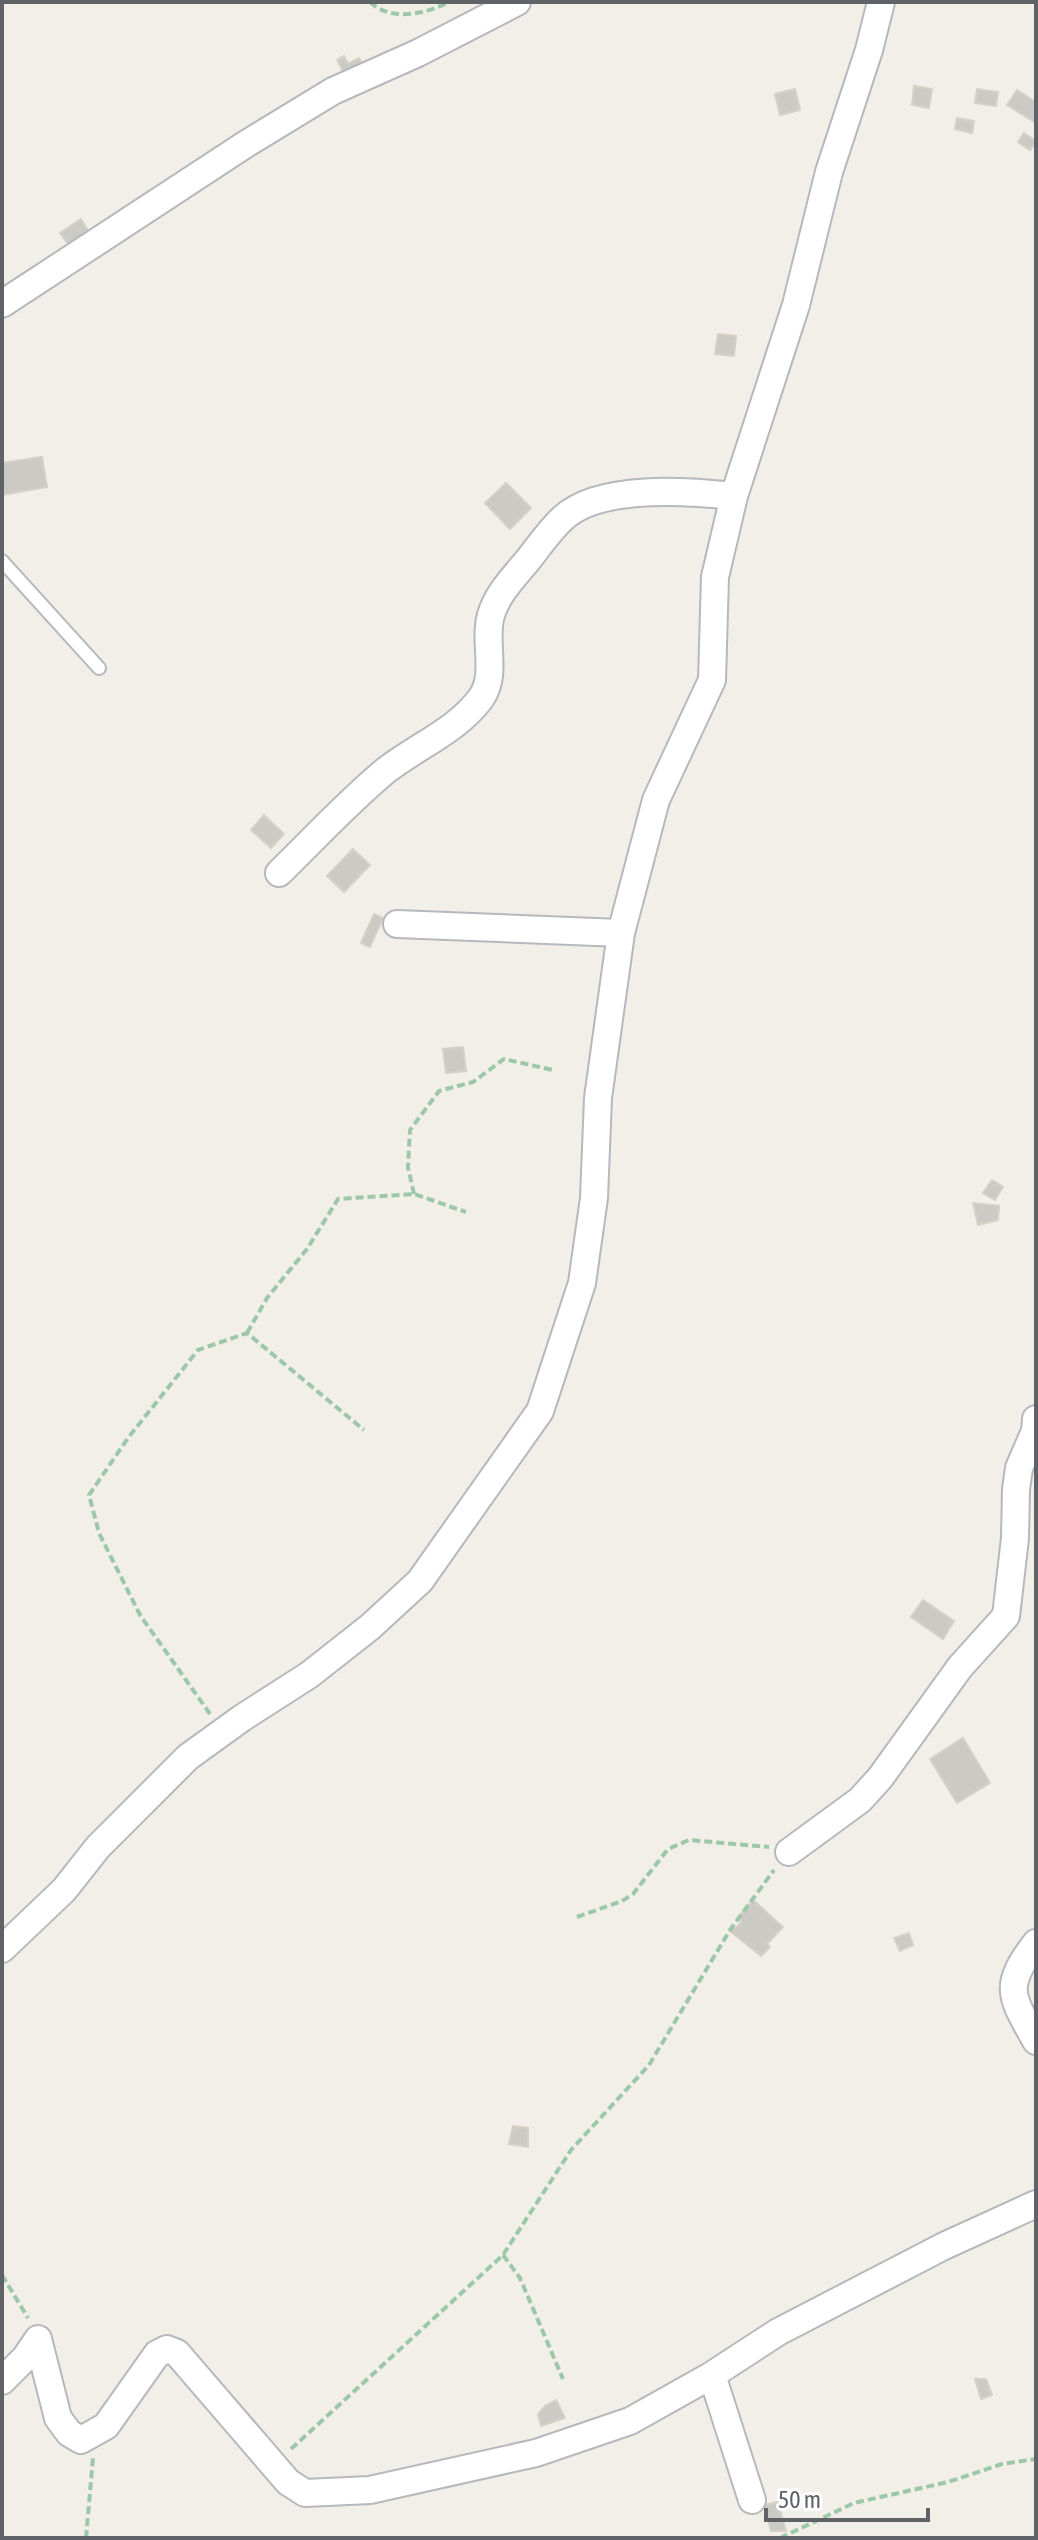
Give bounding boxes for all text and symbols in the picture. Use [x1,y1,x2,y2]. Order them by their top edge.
scale bar [766,2472,928,2522]
text: 50 m [778,2486,821,2513]

